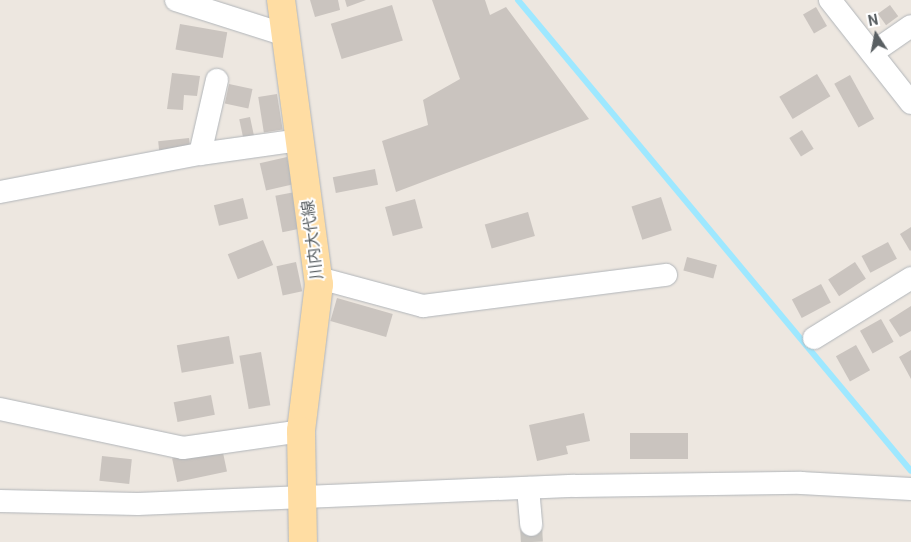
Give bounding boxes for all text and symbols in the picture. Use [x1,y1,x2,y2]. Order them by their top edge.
north arrow [851,10,901,60]
text: N [867,11,880,29]
street label: 川内大代線 [299,199,327,281]

